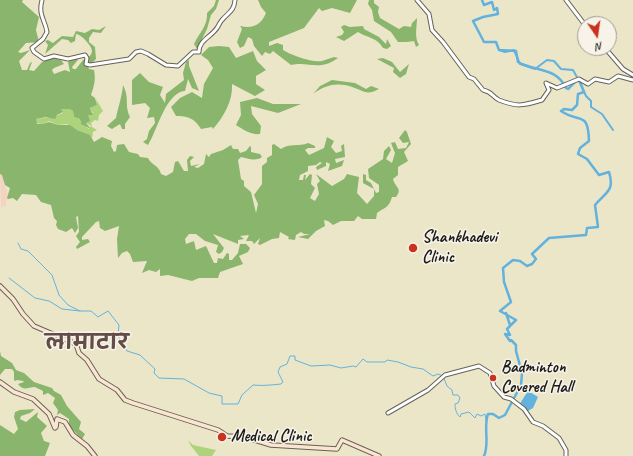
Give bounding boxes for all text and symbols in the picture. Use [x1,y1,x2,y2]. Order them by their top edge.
north arrow [577,16,617,56]
text: N [595,39,604,54]
place label: Shankhadevi Clinic [422,228,497,268]
marker: Shankhadevi Clinic [407,242,419,254]
district label: लामाटार [45,330,129,356]
place label: Badminton Covered Hall [501,358,573,398]
marker: Badminton Covered Hall [488,373,498,383]
place label: Medical Clinic [231,427,312,447]
marker: Medical Clinic [216,431,228,443]

